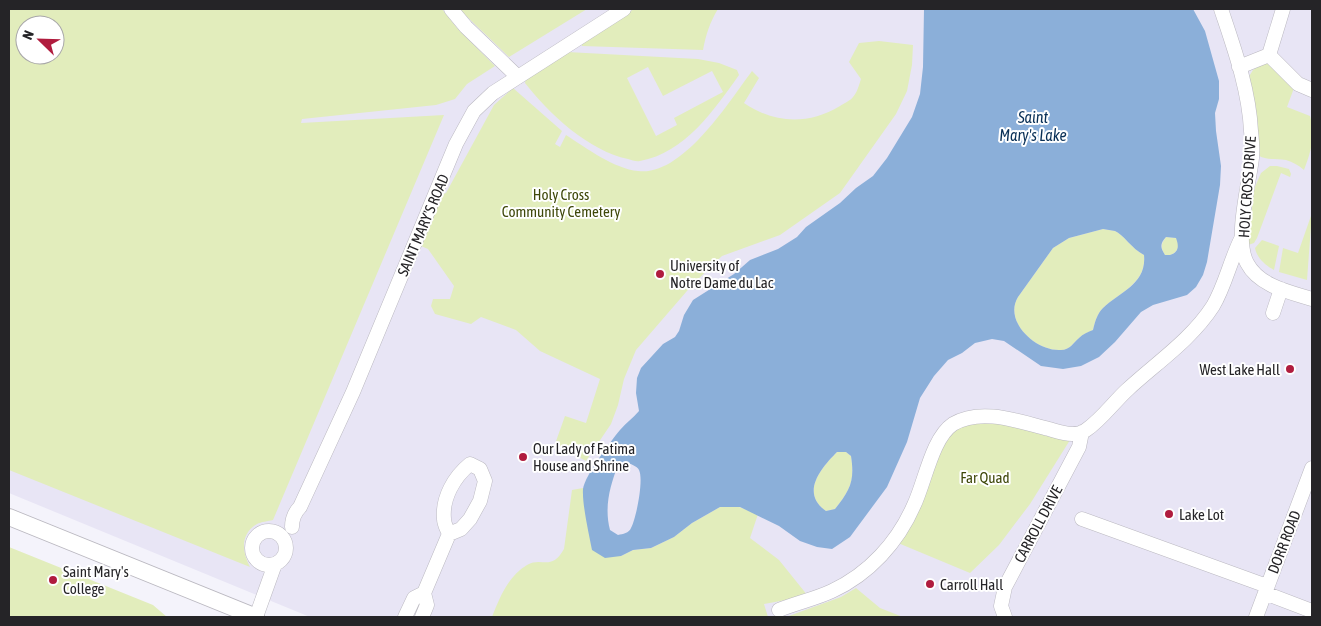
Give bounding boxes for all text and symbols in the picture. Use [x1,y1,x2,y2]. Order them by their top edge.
north arrow [15,15,65,65]
text: N [19,28,37,42]
water label: Saint Mary's Lake [999,108,1067,145]
street label: HOLY CROSS DRIVE [1235,135,1259,238]
street label: SAINT MARY'S ROAD [394,171,452,279]
park label: Holy Cross Community Cemetery [502,186,620,220]
place label: University of Notre Dame du Lac [670,257,774,291]
marker: University of Notre Dame du Lac [654,268,666,280]
place label: West Lake Hall [1200,361,1280,378]
marker: West Lake Hall [1284,363,1296,375]
place label: Our Lady of Fatima House and Shrine [533,440,635,474]
marker: Our Lady of Fatima House and Shrine [517,451,529,463]
park label: Far Quad [960,469,1010,486]
street label: CARROLL DRIVE [1011,482,1066,565]
place label: Lake Lot [1179,506,1224,523]
marker: Lake Lot [1163,508,1175,520]
street label: DORR ROAD [1264,508,1304,576]
place label: Saint Mary's College [63,563,129,597]
marker: Saint Mary's College [47,574,59,586]
place label: Carroll Hall [940,576,1003,593]
marker: Carroll Hall [924,578,936,590]

